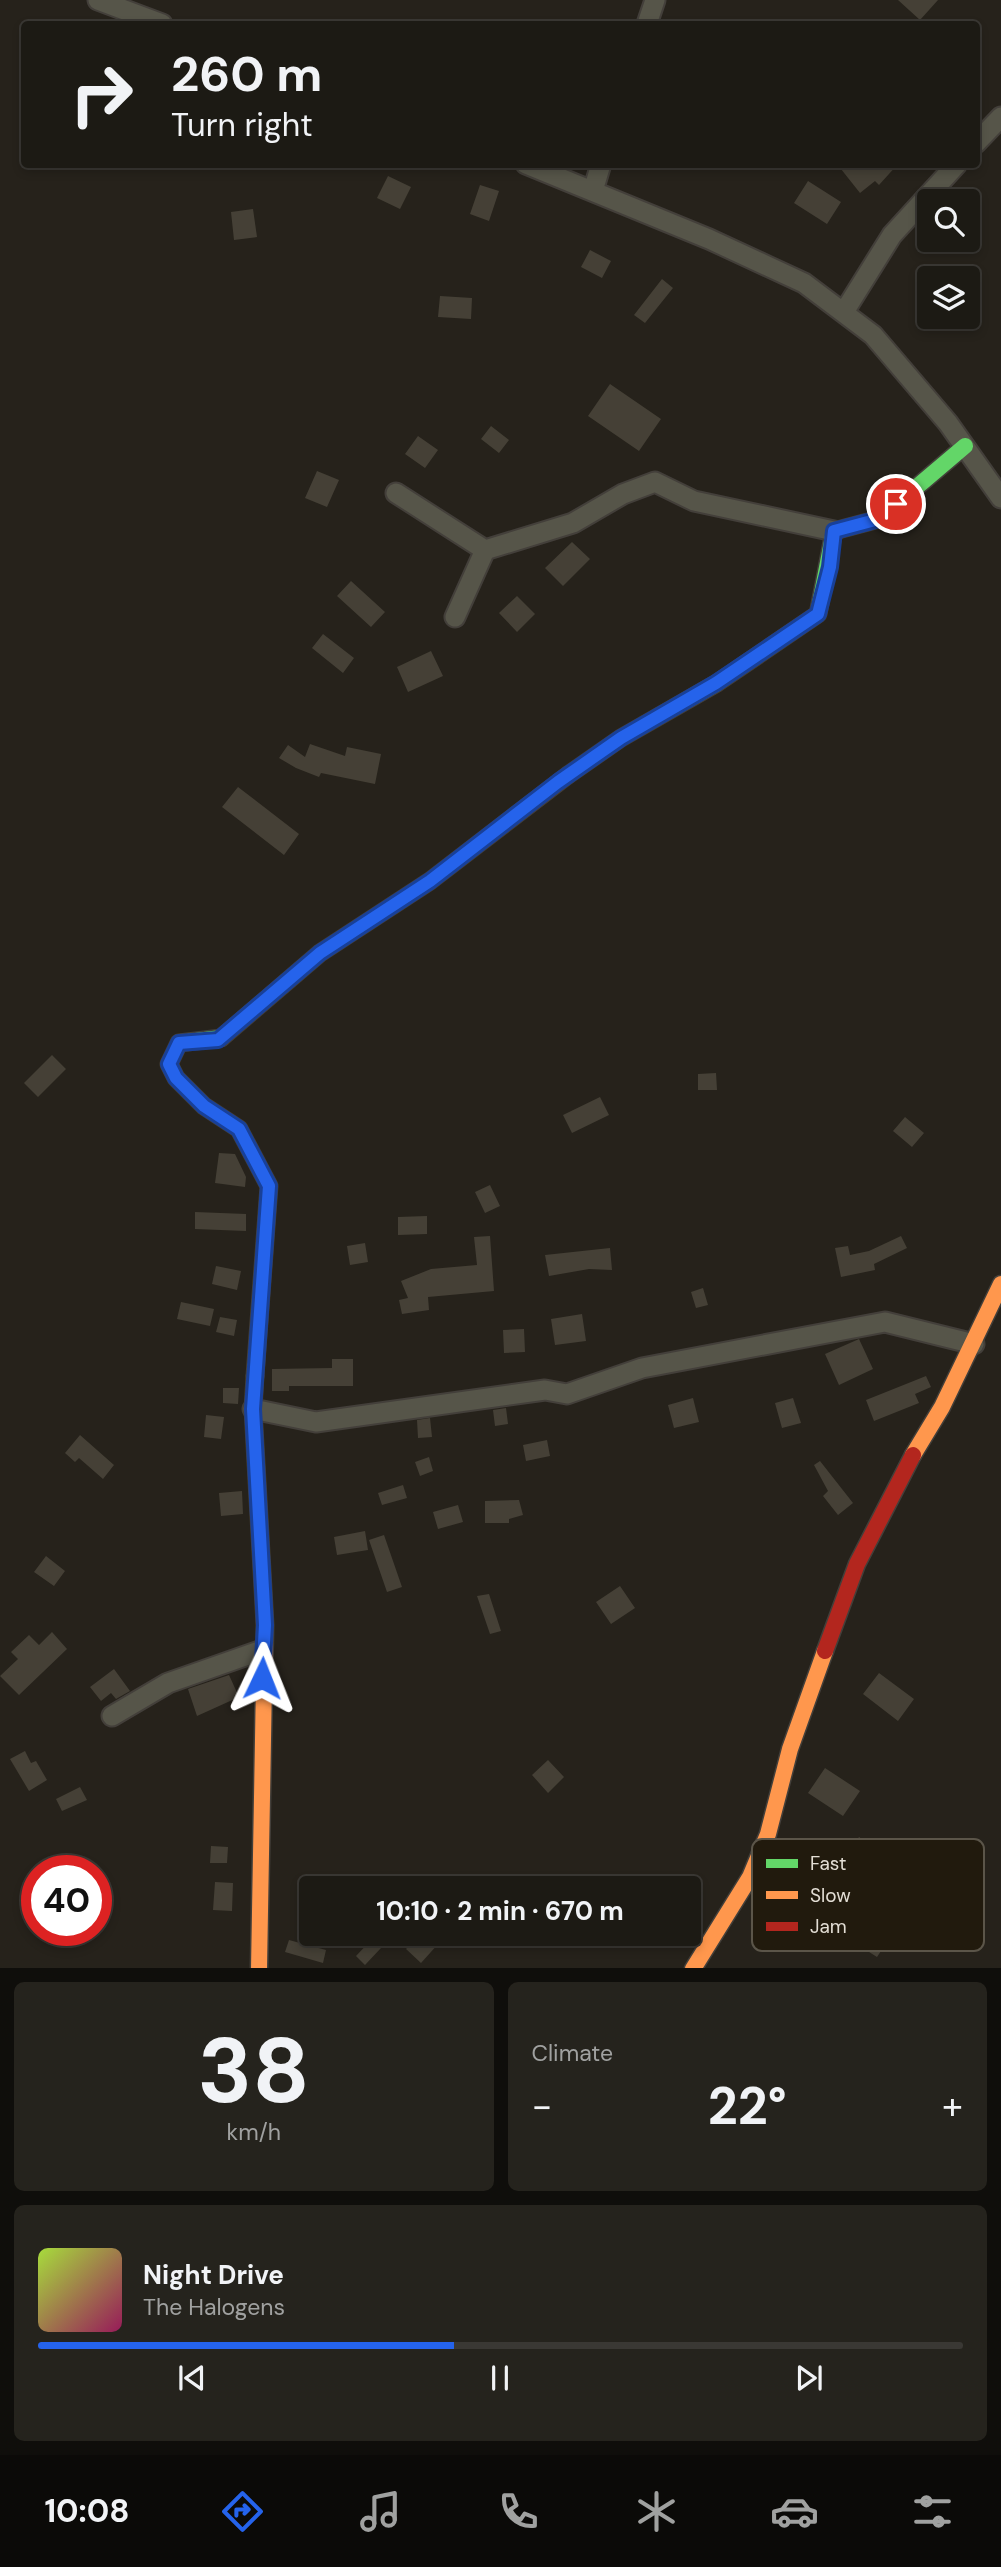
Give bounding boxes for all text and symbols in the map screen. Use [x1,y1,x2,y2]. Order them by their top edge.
text: 260 m [171,42,322,106]
icon: right [56,49,147,140]
text: Turn right [171,104,313,146]
map controls [917,189,980,329]
button: search [917,189,980,252]
button: layers [917,266,980,329]
pin [866,474,926,534]
icon: arrive [877,485,915,523]
position arrow [225,1641,299,1715]
legend [752,1839,984,1951]
text: Fast [810,1851,846,1876]
speed limit sign: 40 [21,1855,112,1946]
text: Slow [810,1883,851,1908]
text: 10:10 · 2 min · 670 m [376,1894,624,1928]
text: Jam [810,1914,847,1939]
text: 38 [198,2012,310,2130]
text: Climate [532,2038,613,2068]
text: 22° [708,2072,787,2140]
text: − [532,2081,552,2131]
text: + [942,2081,963,2131]
text: km/h [227,2117,281,2147]
text: Night Drive [143,2258,284,2292]
text: The Halogens [143,2292,285,2322]
icon: previous [173,2359,211,2397]
icon: pause [481,2359,519,2397]
icon: next [790,2359,828,2397]
icon: directions [218,2487,267,2536]
icon: music [356,2487,405,2536]
icon: phone [494,2487,543,2536]
icon: climate [632,2487,681,2536]
icon: car [770,2487,819,2536]
icon: filters [908,2487,957,2536]
text: 10:08 [44,2490,130,2532]

